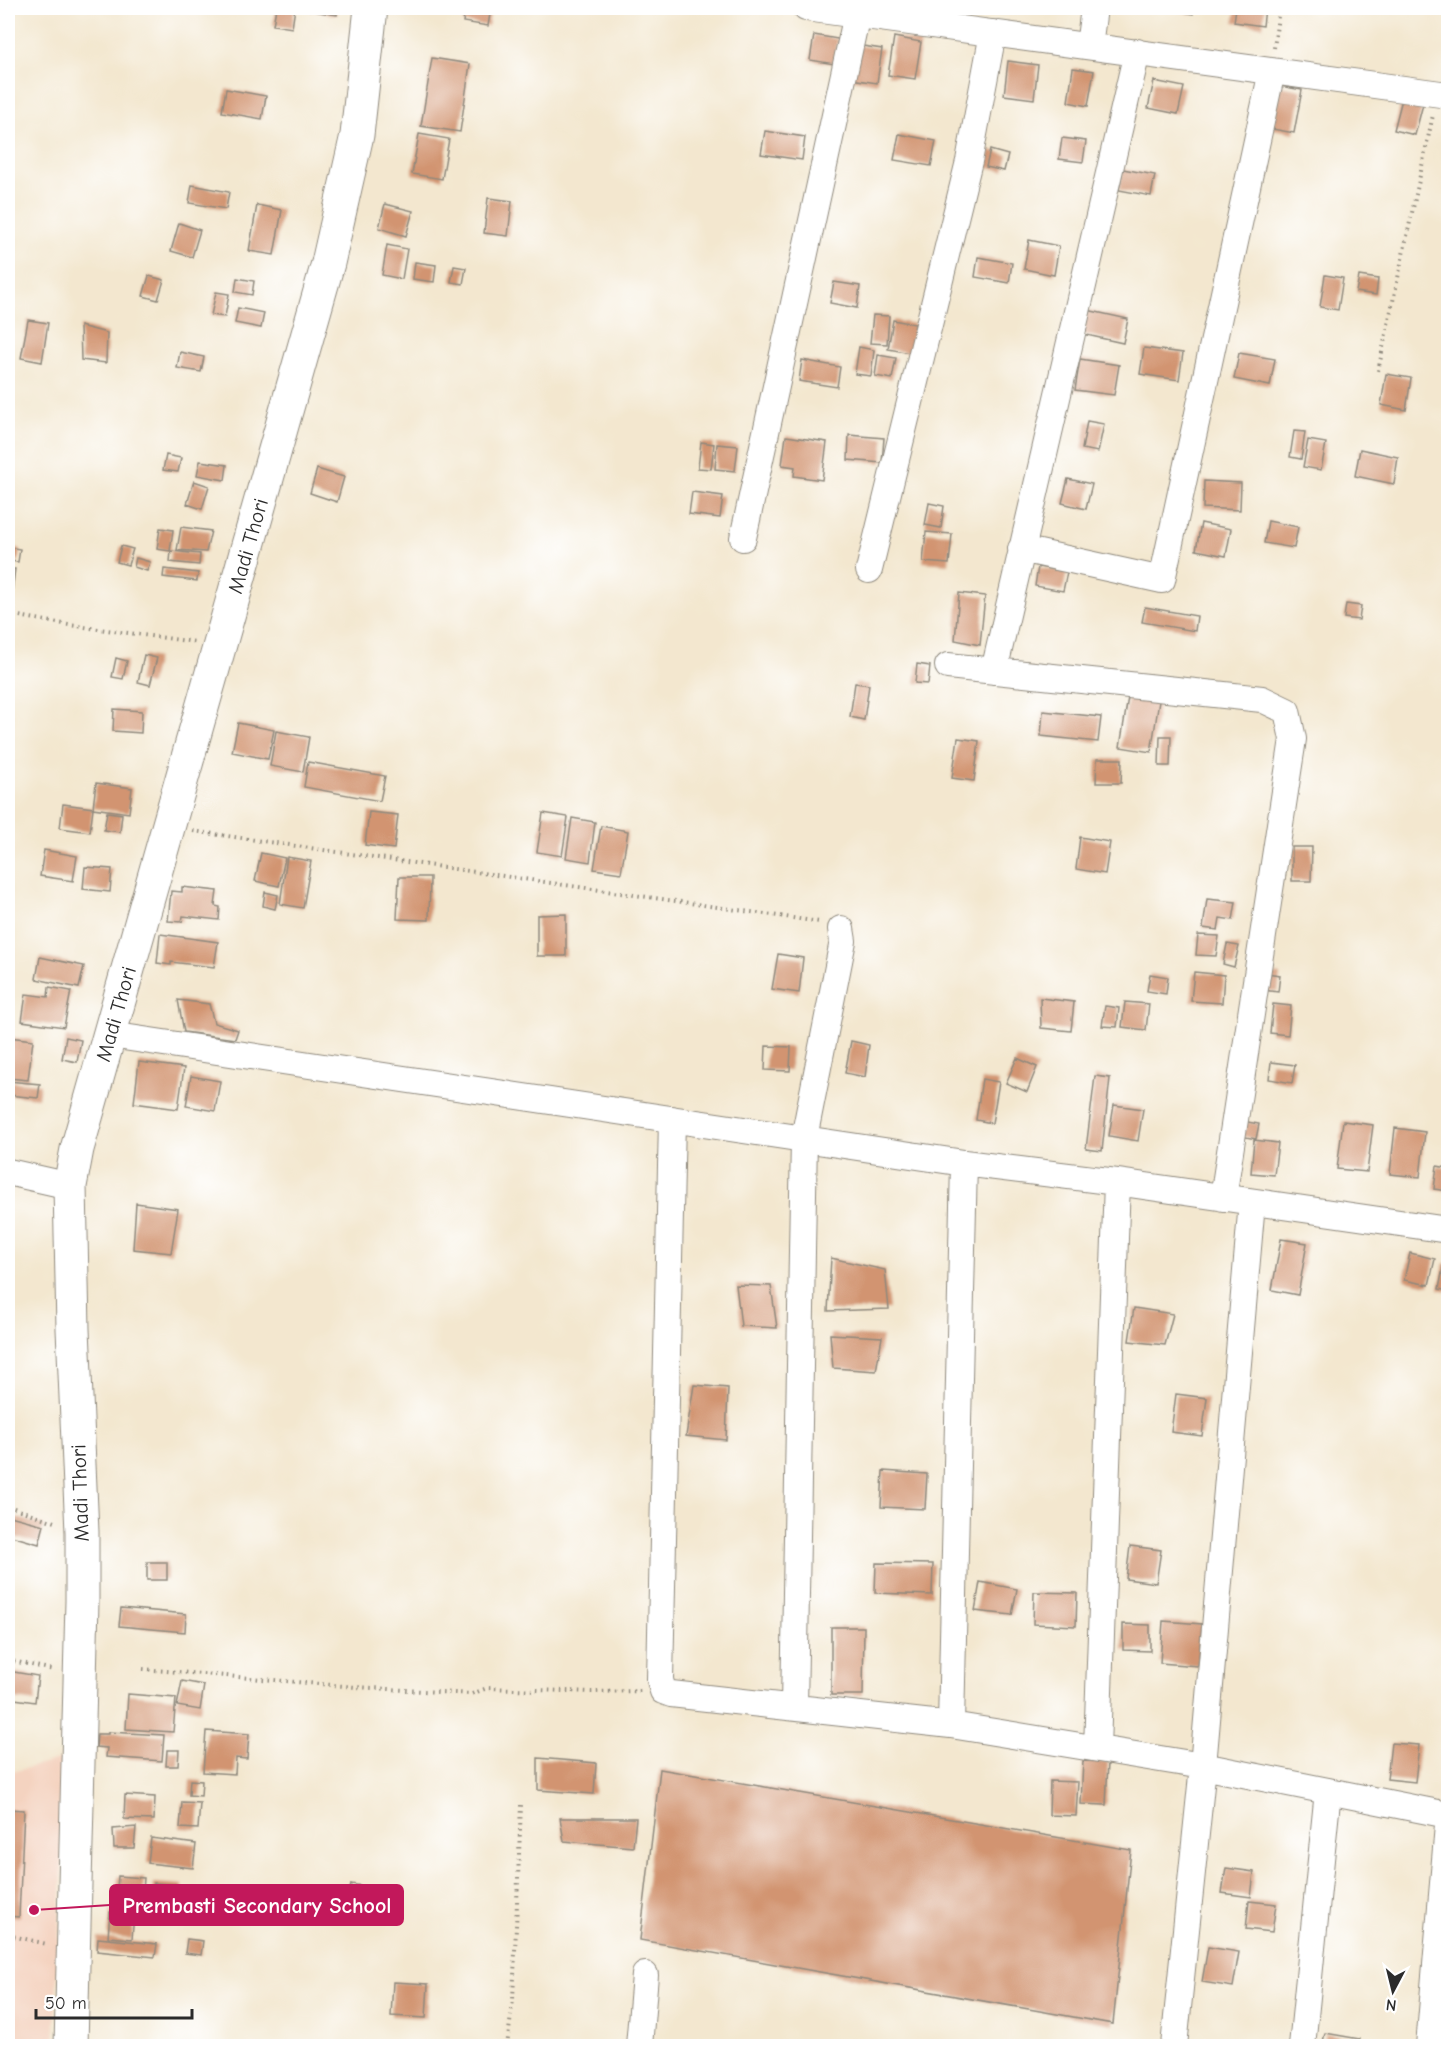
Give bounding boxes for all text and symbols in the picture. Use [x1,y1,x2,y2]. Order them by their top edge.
street label: Madi Thori [223,496,273,596]
street label: Madi Thori [91,964,141,1064]
street label: Madi Thori [66,1444,94,1542]
callout: Prembasti Secondary School [110,1885,403,1925]
text: Prembasti Secondary School [123,1893,391,1919]
north arrow [1363,1961,1423,2021]
scale bar [36,1982,192,2020]
text: 50 m [45,1993,87,2014]
text: N [1385,1995,1398,2014]

